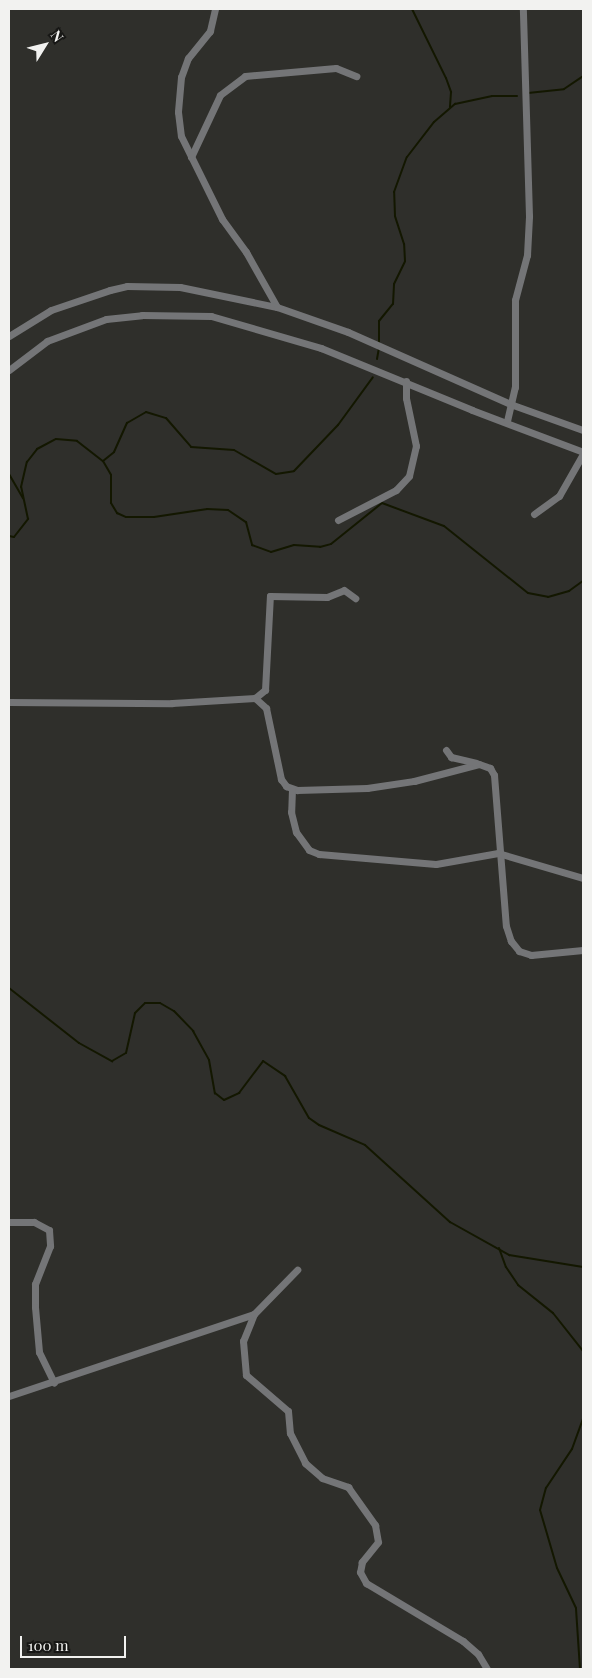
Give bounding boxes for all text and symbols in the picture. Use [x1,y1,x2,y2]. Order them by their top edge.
north arrow [20,20,70,70]
text: N [47,26,68,46]
scale bar [22,1626,129,1658]
text: 100 m [28,1635,69,1655]

